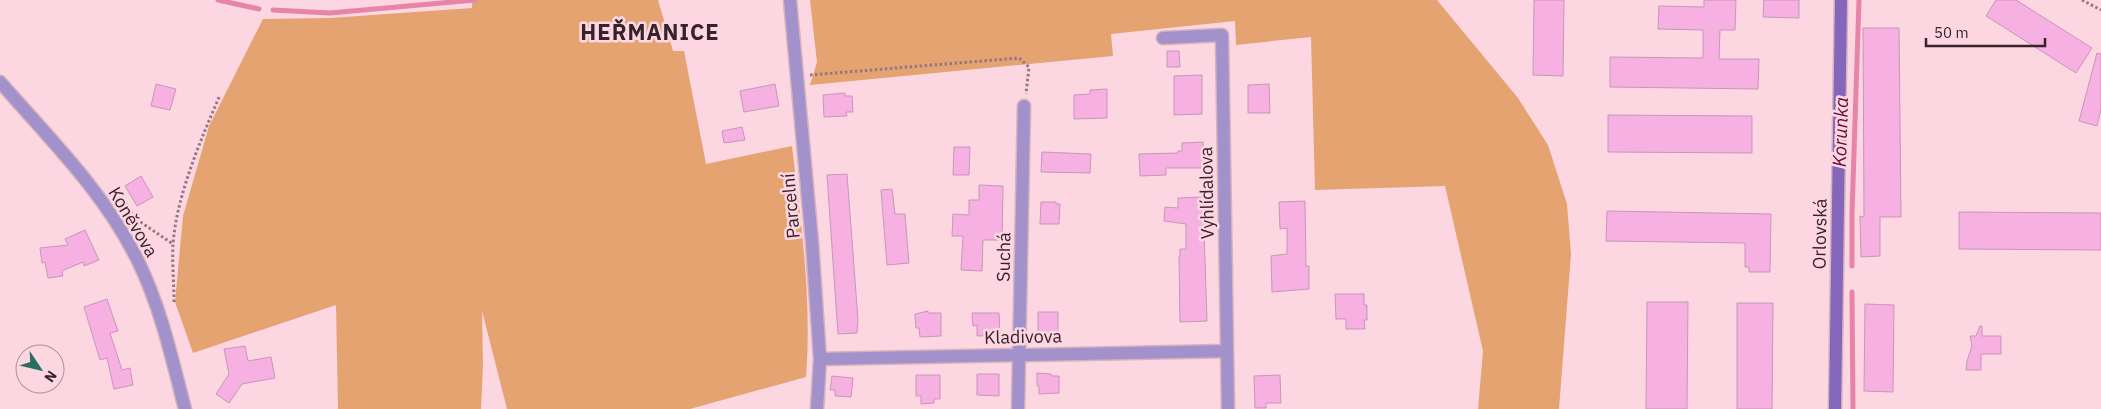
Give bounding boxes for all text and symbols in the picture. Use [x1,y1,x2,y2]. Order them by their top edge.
scale bar [1926,15,2045,47]
district label: HEŘMANICE [580,17,720,46]
text: 50 m [1934,23,1969,42]
water label: Korunka [1827,96,1853,168]
street label: Vyhlídalova [1194,146,1219,239]
street label: Parcelní [776,172,805,240]
street label: Koněvova [103,182,164,261]
street label: Orlovská [1807,198,1832,270]
street label: Suchá [992,232,1015,282]
street label: Kladivova [984,324,1062,349]
north arrow [15,344,65,394]
text: N [40,367,61,386]

